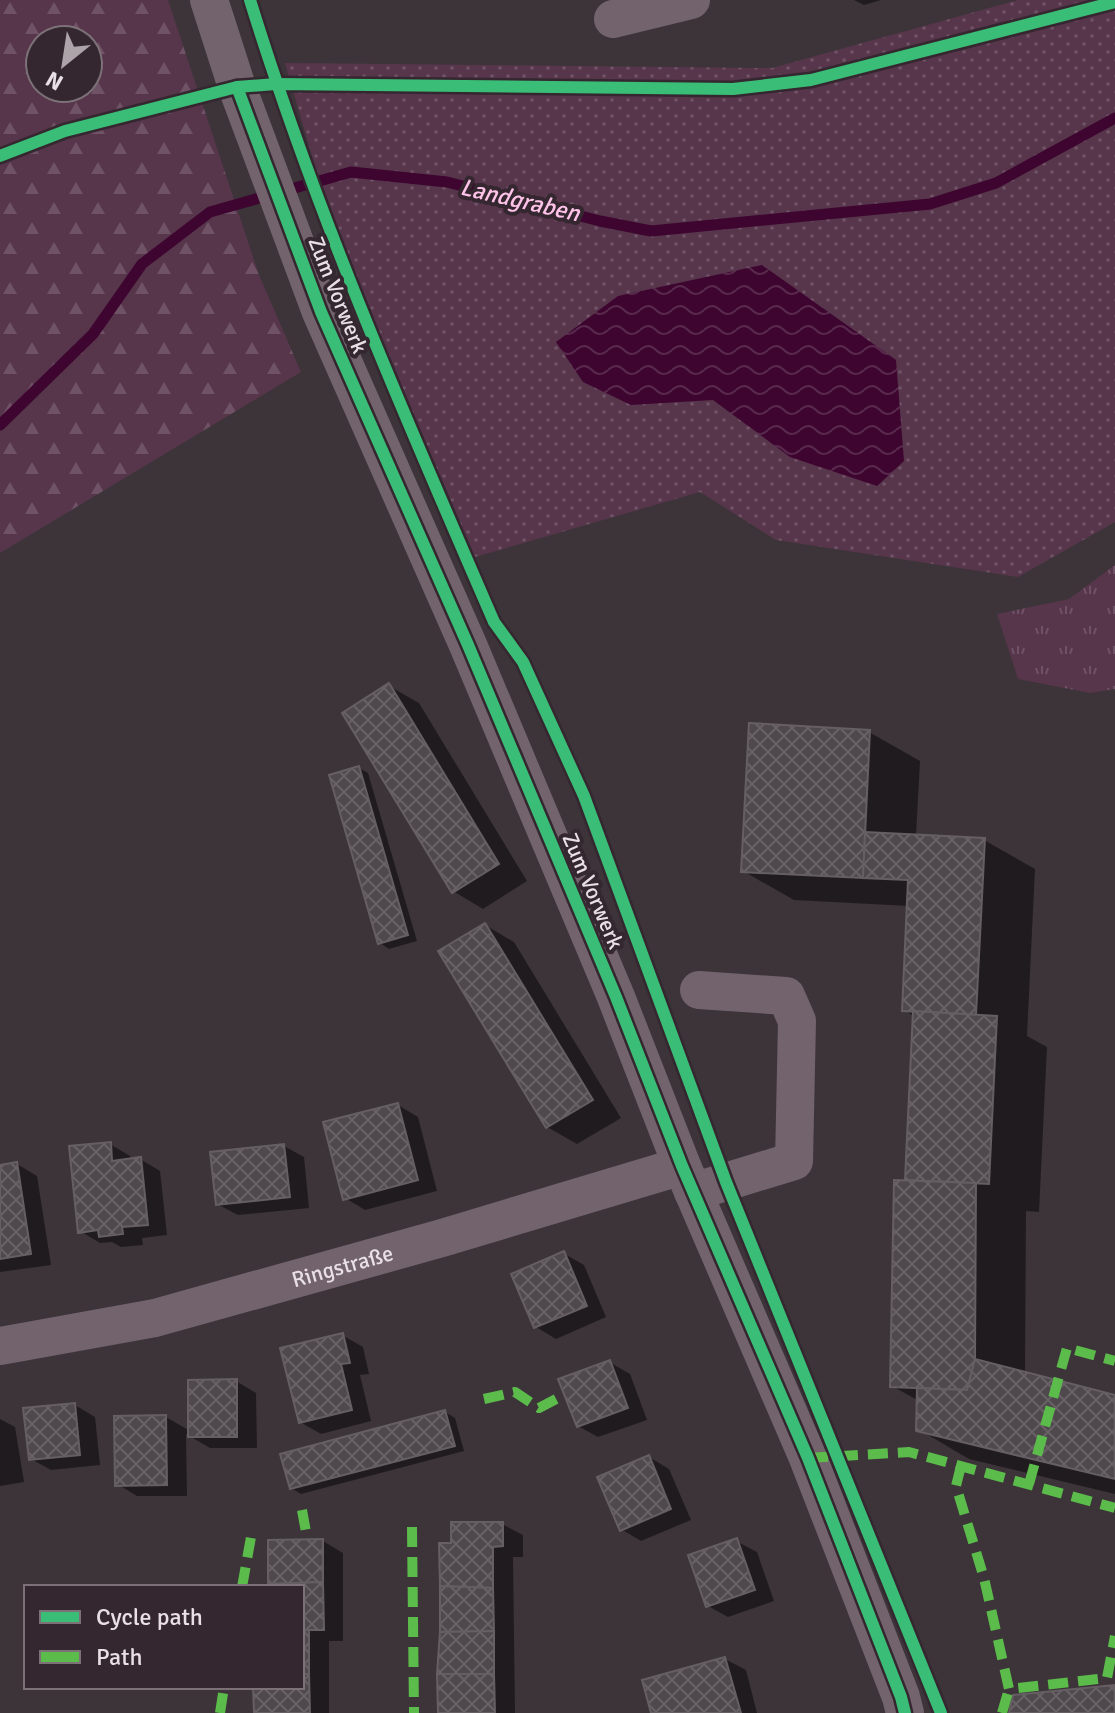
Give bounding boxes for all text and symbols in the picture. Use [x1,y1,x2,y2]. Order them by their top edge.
north arrow [24,24,104,104]
text: N [41,65,68,96]
water label: Landgraben [457,172,583,228]
street label: Zum Vorwerk [302,233,374,357]
street label: Zum Vorwerk [556,829,630,953]
street label: Ringstraße [289,1239,396,1293]
legend [24,1585,304,1689]
text: Cycle path [96,1602,203,1632]
text: Path [96,1642,142,1672]

